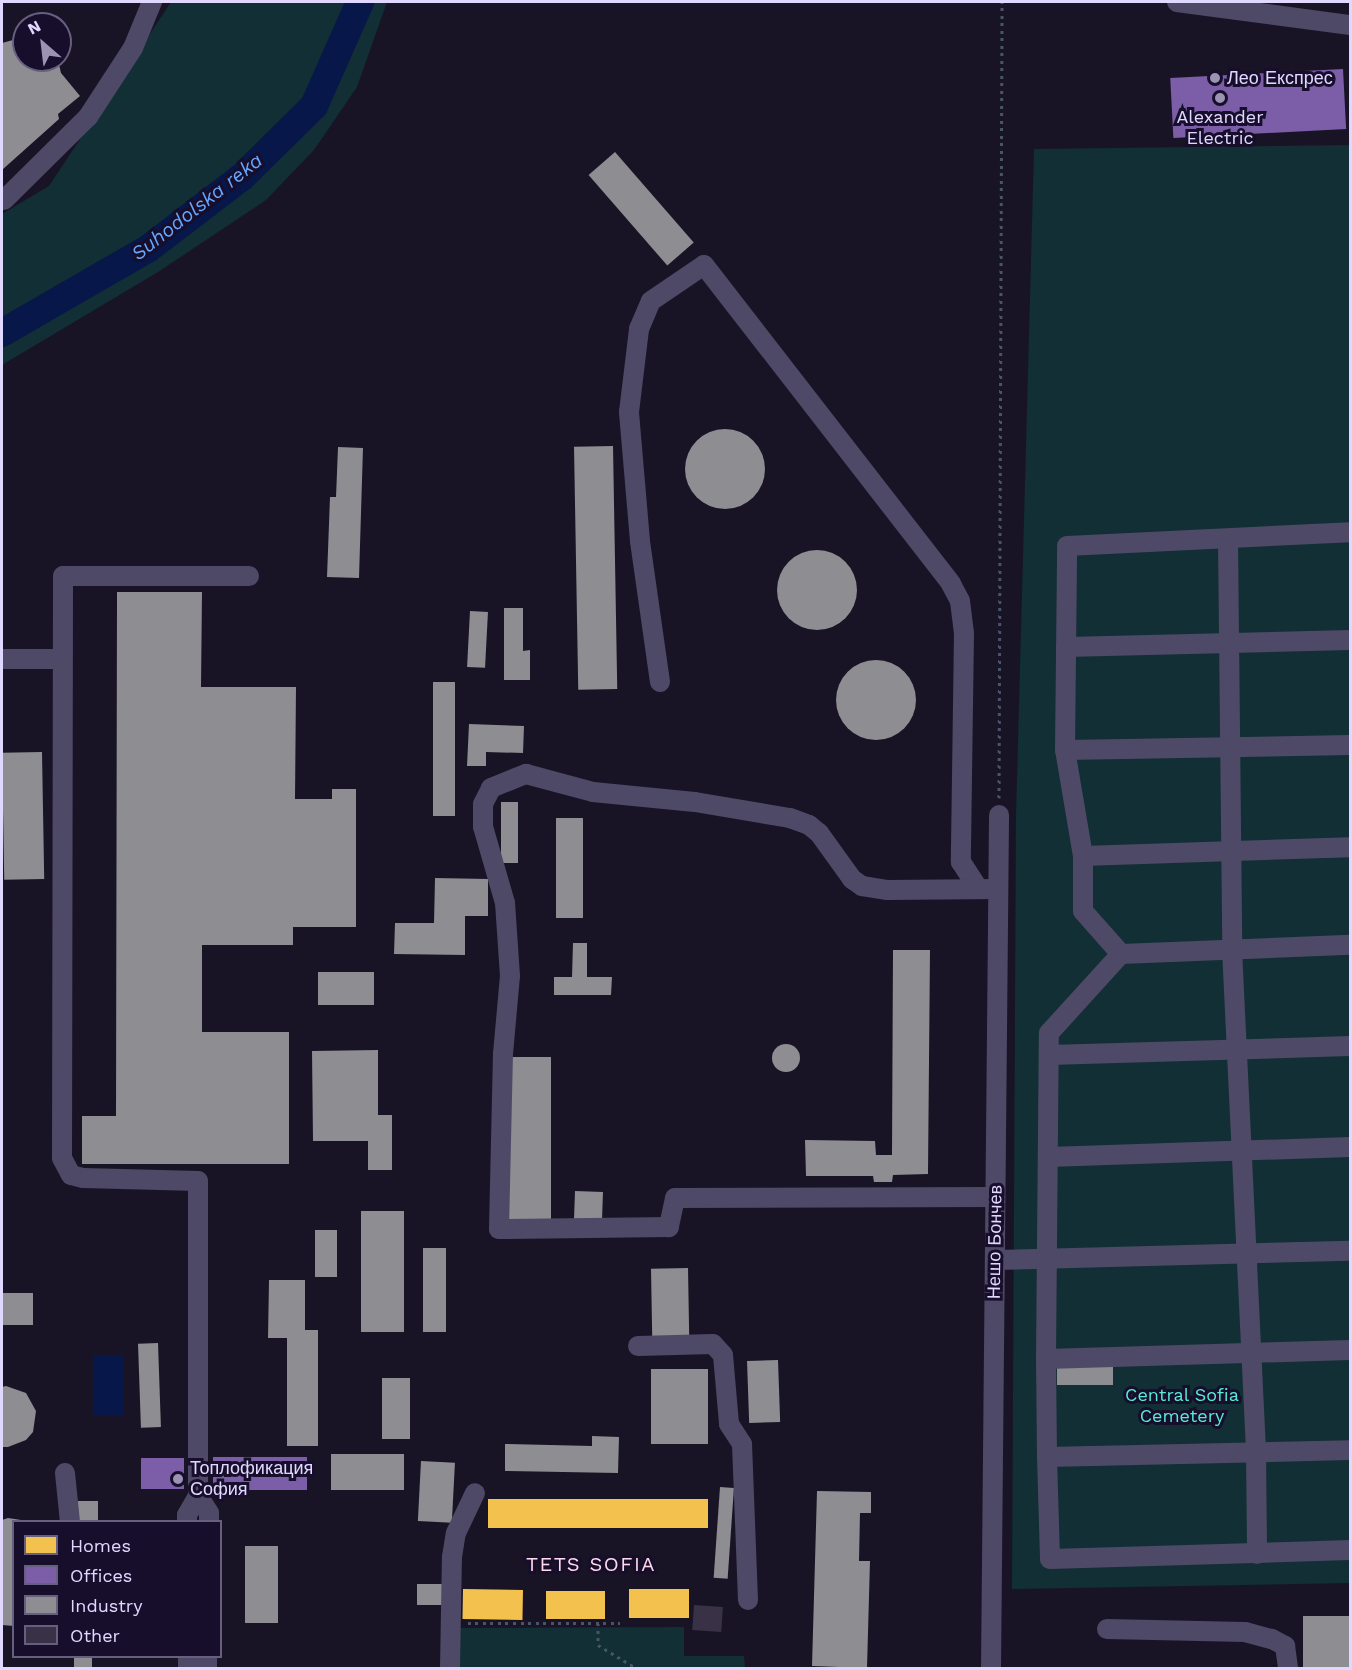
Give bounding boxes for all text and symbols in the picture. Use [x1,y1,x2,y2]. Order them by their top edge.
north arrow [12,12,72,72]
text: N [25,16,44,39]
place label: Лео Експрес [1227,67,1333,89]
marker: Лео Експрес [1208,71,1222,85]
marker: Alexander Electric [1213,91,1227,105]
place label: Alexander Electric [1176,107,1264,150]
water label: Suhodolska reka [127,148,267,266]
street label: Нешо Бончев [983,1185,1007,1299]
park label: Central Sofia Cemetery [1125,1385,1239,1428]
place label: Топлофикация София [190,1458,313,1500]
marker: Топлофикация София [171,1472,185,1486]
legend [12,1520,222,1658]
text: Homes [70,1535,131,1556]
district label: TETS SOFIA [526,1552,656,1576]
text: Offices [70,1565,132,1586]
text: Industry [70,1595,142,1616]
text: Other [70,1625,120,1646]

